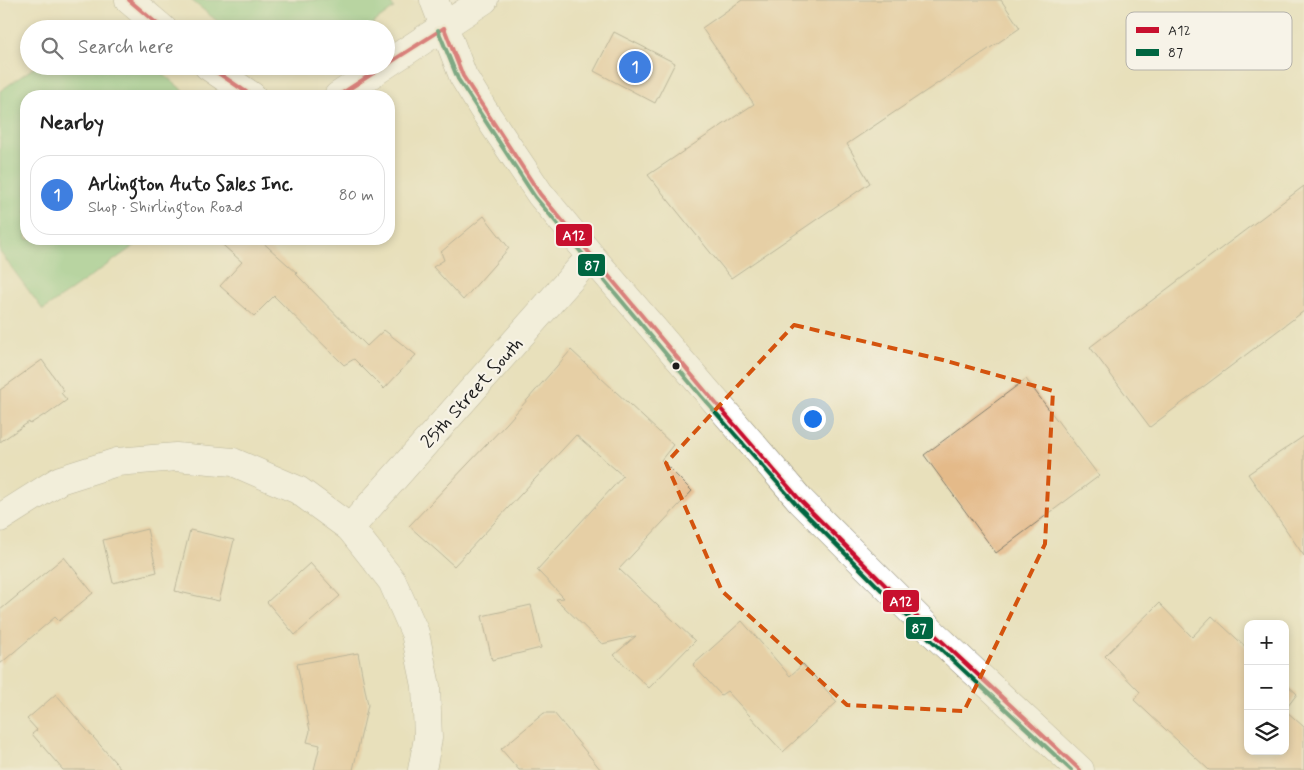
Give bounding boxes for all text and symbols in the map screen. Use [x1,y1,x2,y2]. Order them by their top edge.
legend [1126,12,1292,70]
search box [20,20,395,75]
text: A12 [1168,22,1191,40]
icon: search [38,34,66,62]
text: Search here [78,35,174,60]
text: 87 [1168,44,1183,62]
pin: 1 [619,48,651,86]
text: Nearby [40,109,104,137]
text: Arlington Auto Sales Inc. [88,172,293,197]
text: 1 [53,185,61,206]
text: 80 m [339,185,374,206]
text: Shop · Shirlington Road [88,197,243,218]
line badge: A12 [555,223,593,247]
text: A12 [563,227,585,245]
line badge: 87 [577,253,606,277]
text: 87 [585,257,599,275]
street label: 25th Street South [415,332,529,454]
unlabelled marker [671,361,681,371]
your location [800,406,826,432]
line badge: A12 [882,589,920,613]
text: A12 [890,593,912,611]
line badge: 87 [905,616,934,640]
text: 87 [912,620,926,638]
map controls [1244,620,1289,755]
button: + [1244,620,1289,665]
button: − [1244,665,1289,710]
button: layers [1244,710,1289,755]

